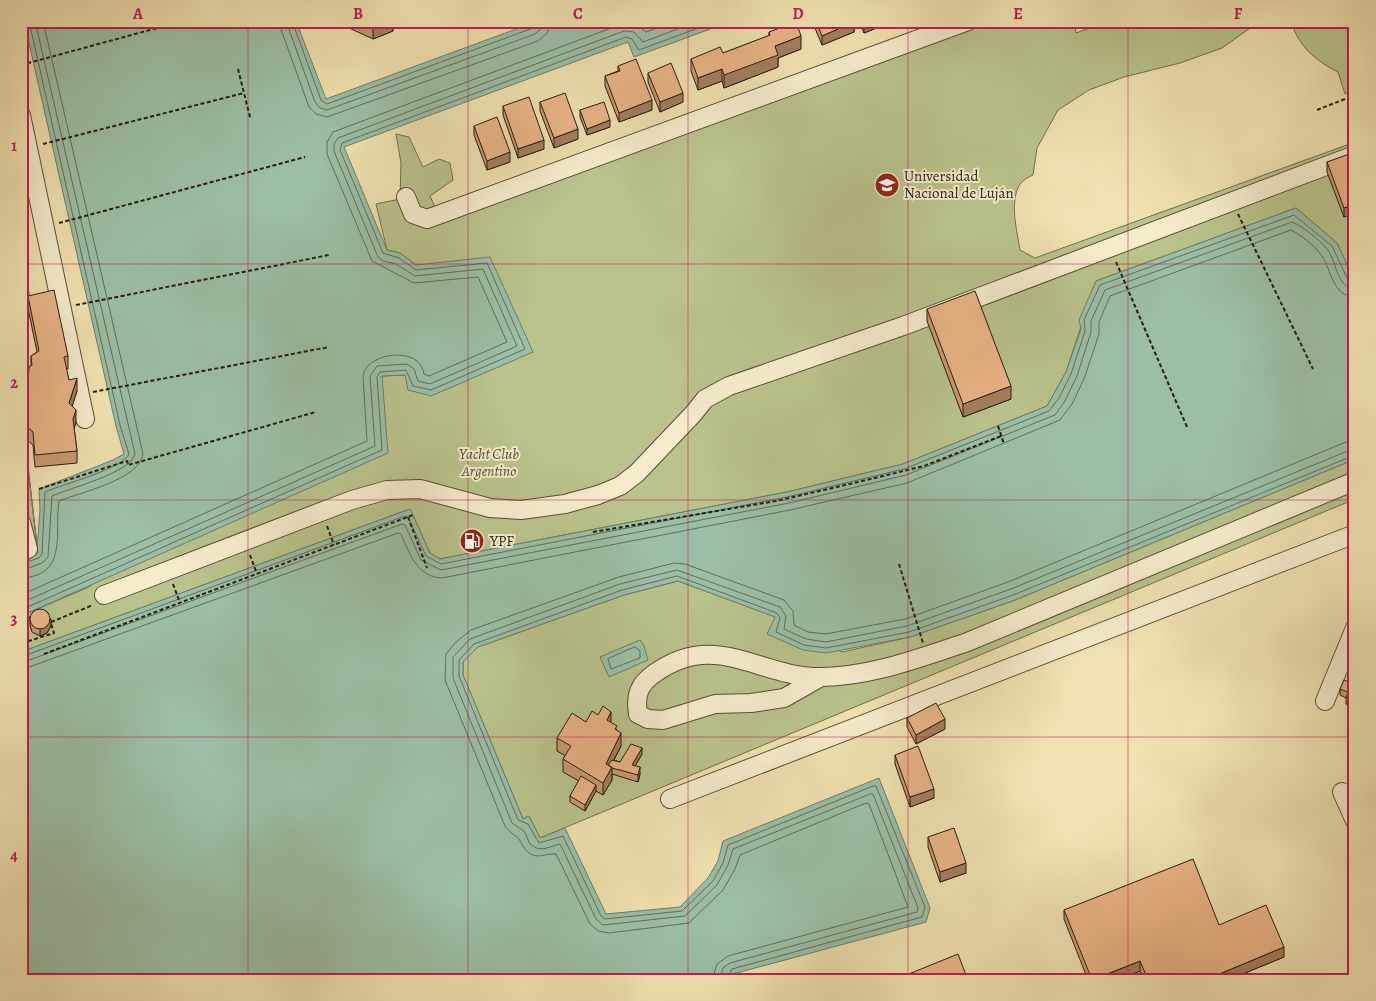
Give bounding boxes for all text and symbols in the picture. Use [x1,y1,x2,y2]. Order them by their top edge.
text: A [132,3,144,25]
text: B [353,3,363,25]
text: C [573,3,583,25]
text: D [792,3,804,25]
text: E [1013,3,1023,25]
text: F [1234,3,1243,25]
text: 1 [11,135,17,157]
place label: Universidad Nacional de Luján [904,166,1014,203]
school or university icon: Universidad Nacional de Luján [874,172,900,198]
text: 2 [10,372,18,394]
park label: Yacht Club Argentino [459,444,519,481]
fuel station icon: YPF [459,528,485,554]
place label: YPF [489,531,514,551]
text: 3 [11,608,18,630]
text: 4 [10,845,18,867]

